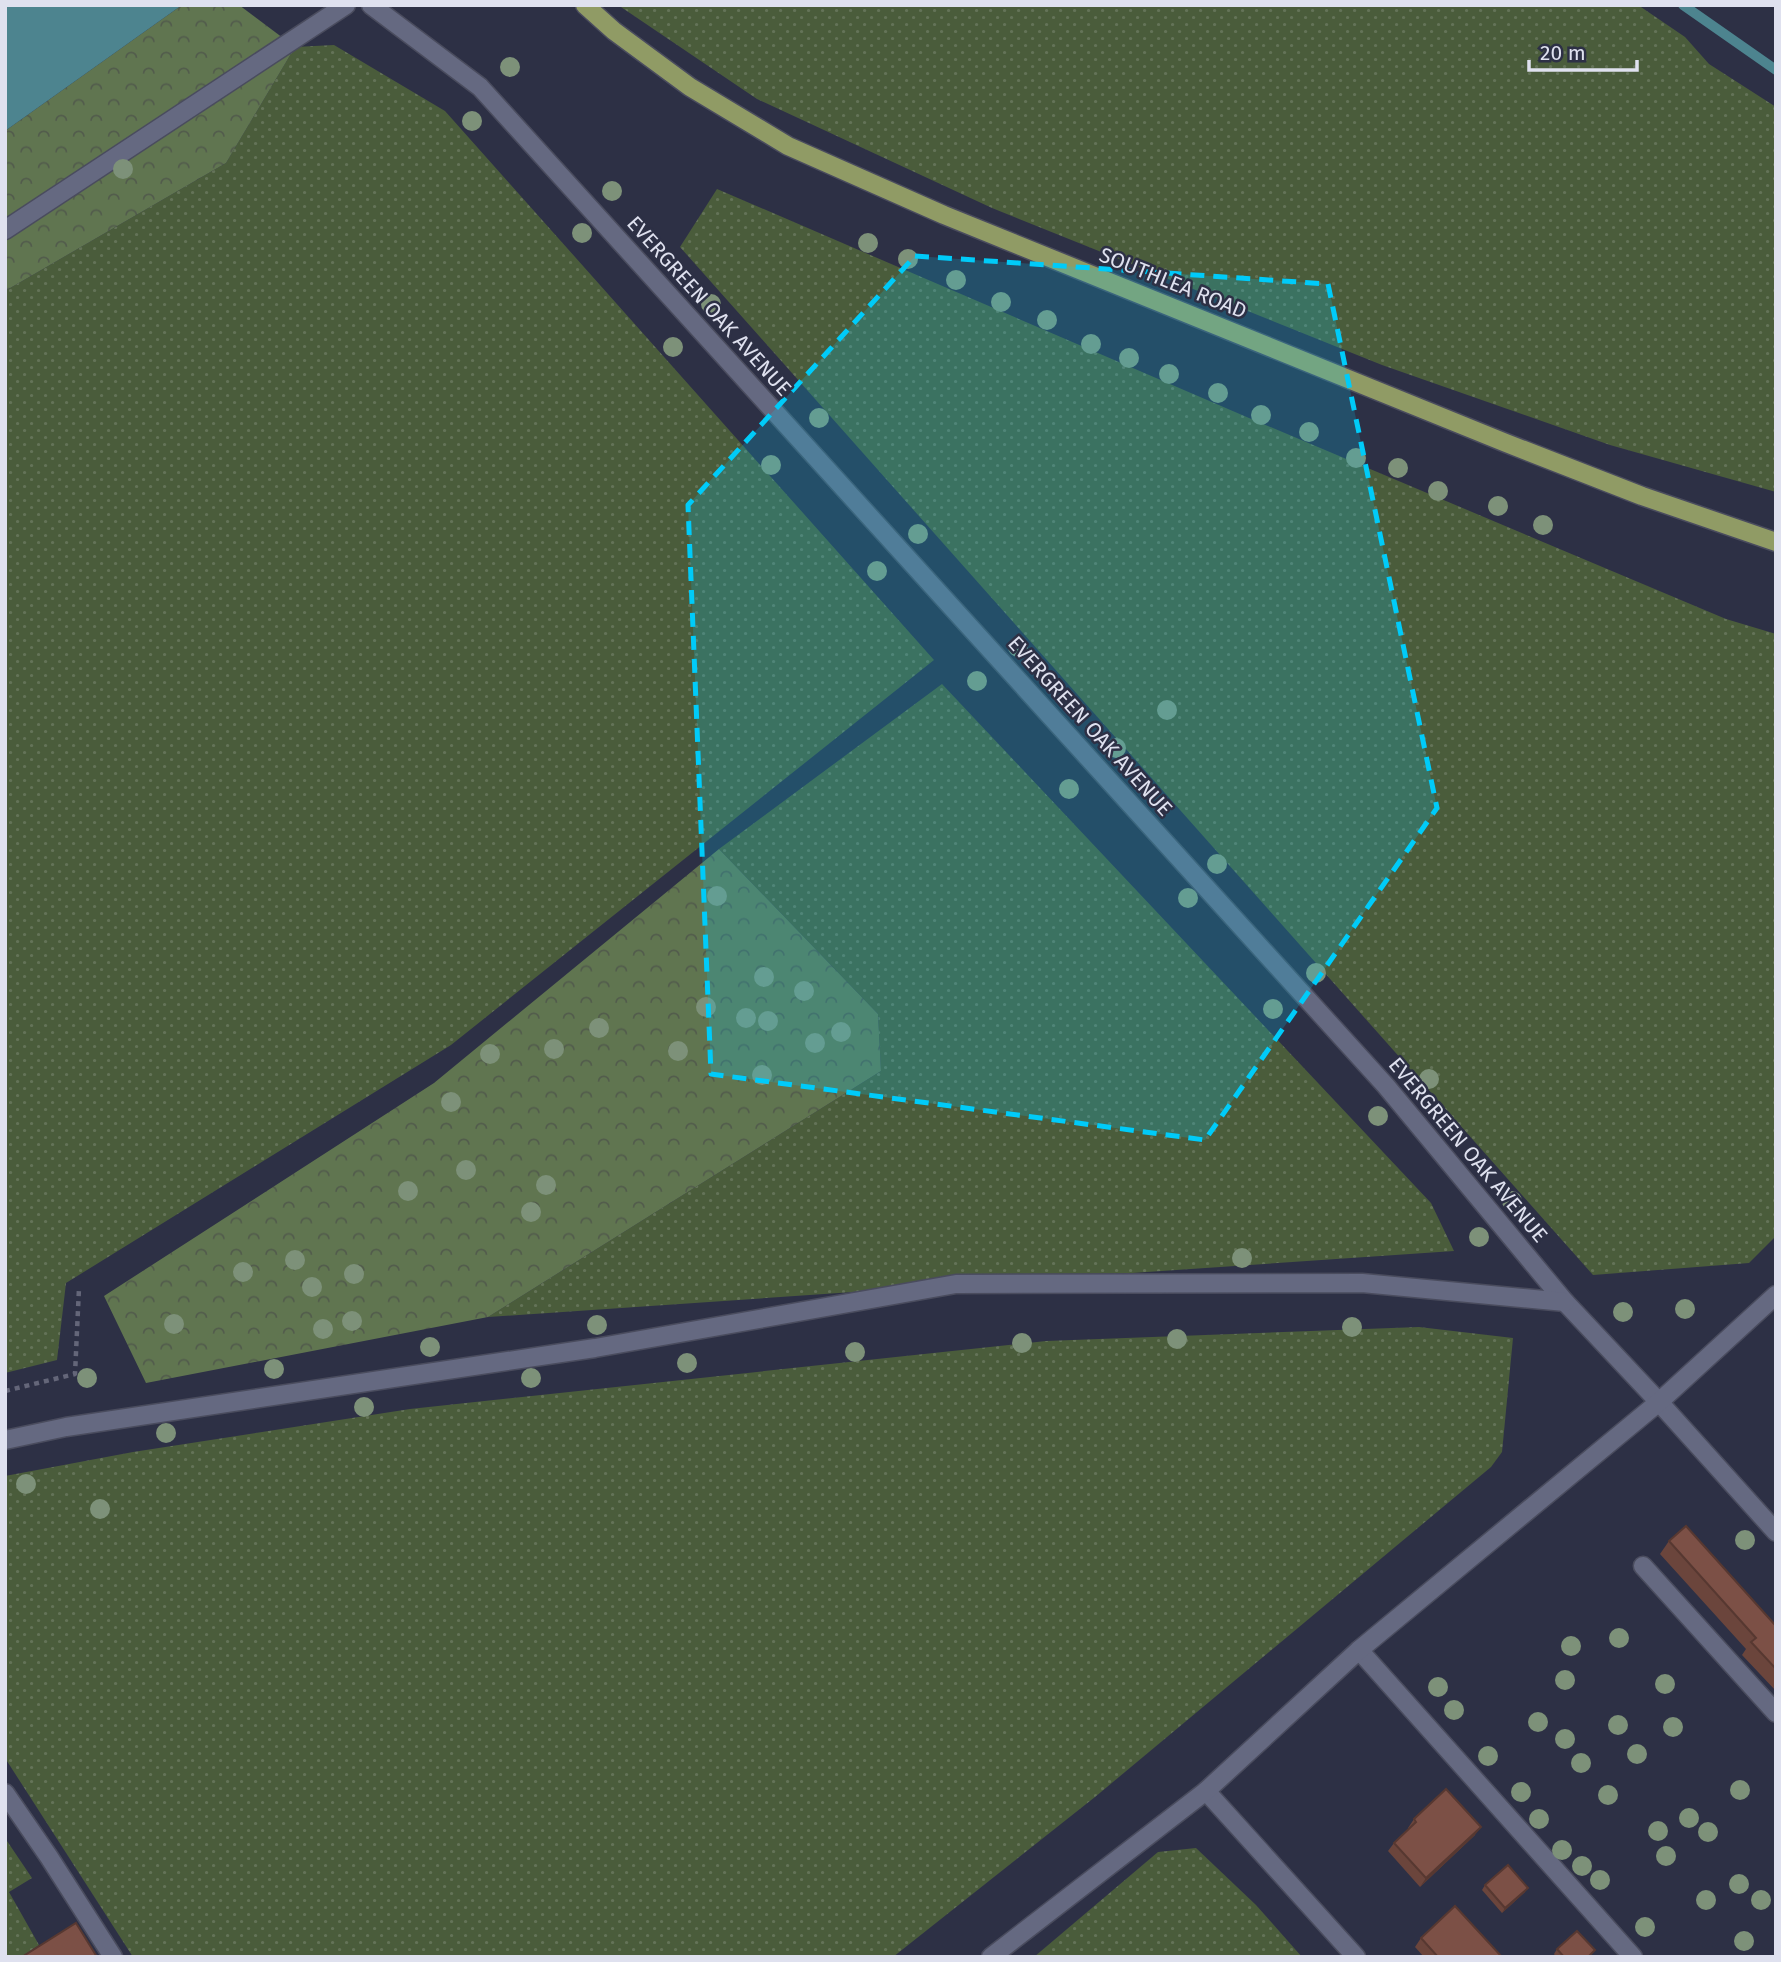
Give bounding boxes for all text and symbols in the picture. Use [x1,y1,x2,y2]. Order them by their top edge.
scale bar [1529,28,1638,72]
text: 20 m [1540,40,1586,66]
street label: EVERGREEN OAK AVENUE [621,211,797,401]
street label: SOUTHLEA ROAD [1095,242,1251,324]
street label: EVERGREEN OAK AVENUE [1002,631,1178,821]
street label: EVERGREEN OAK AVENUE [1383,1052,1553,1248]

